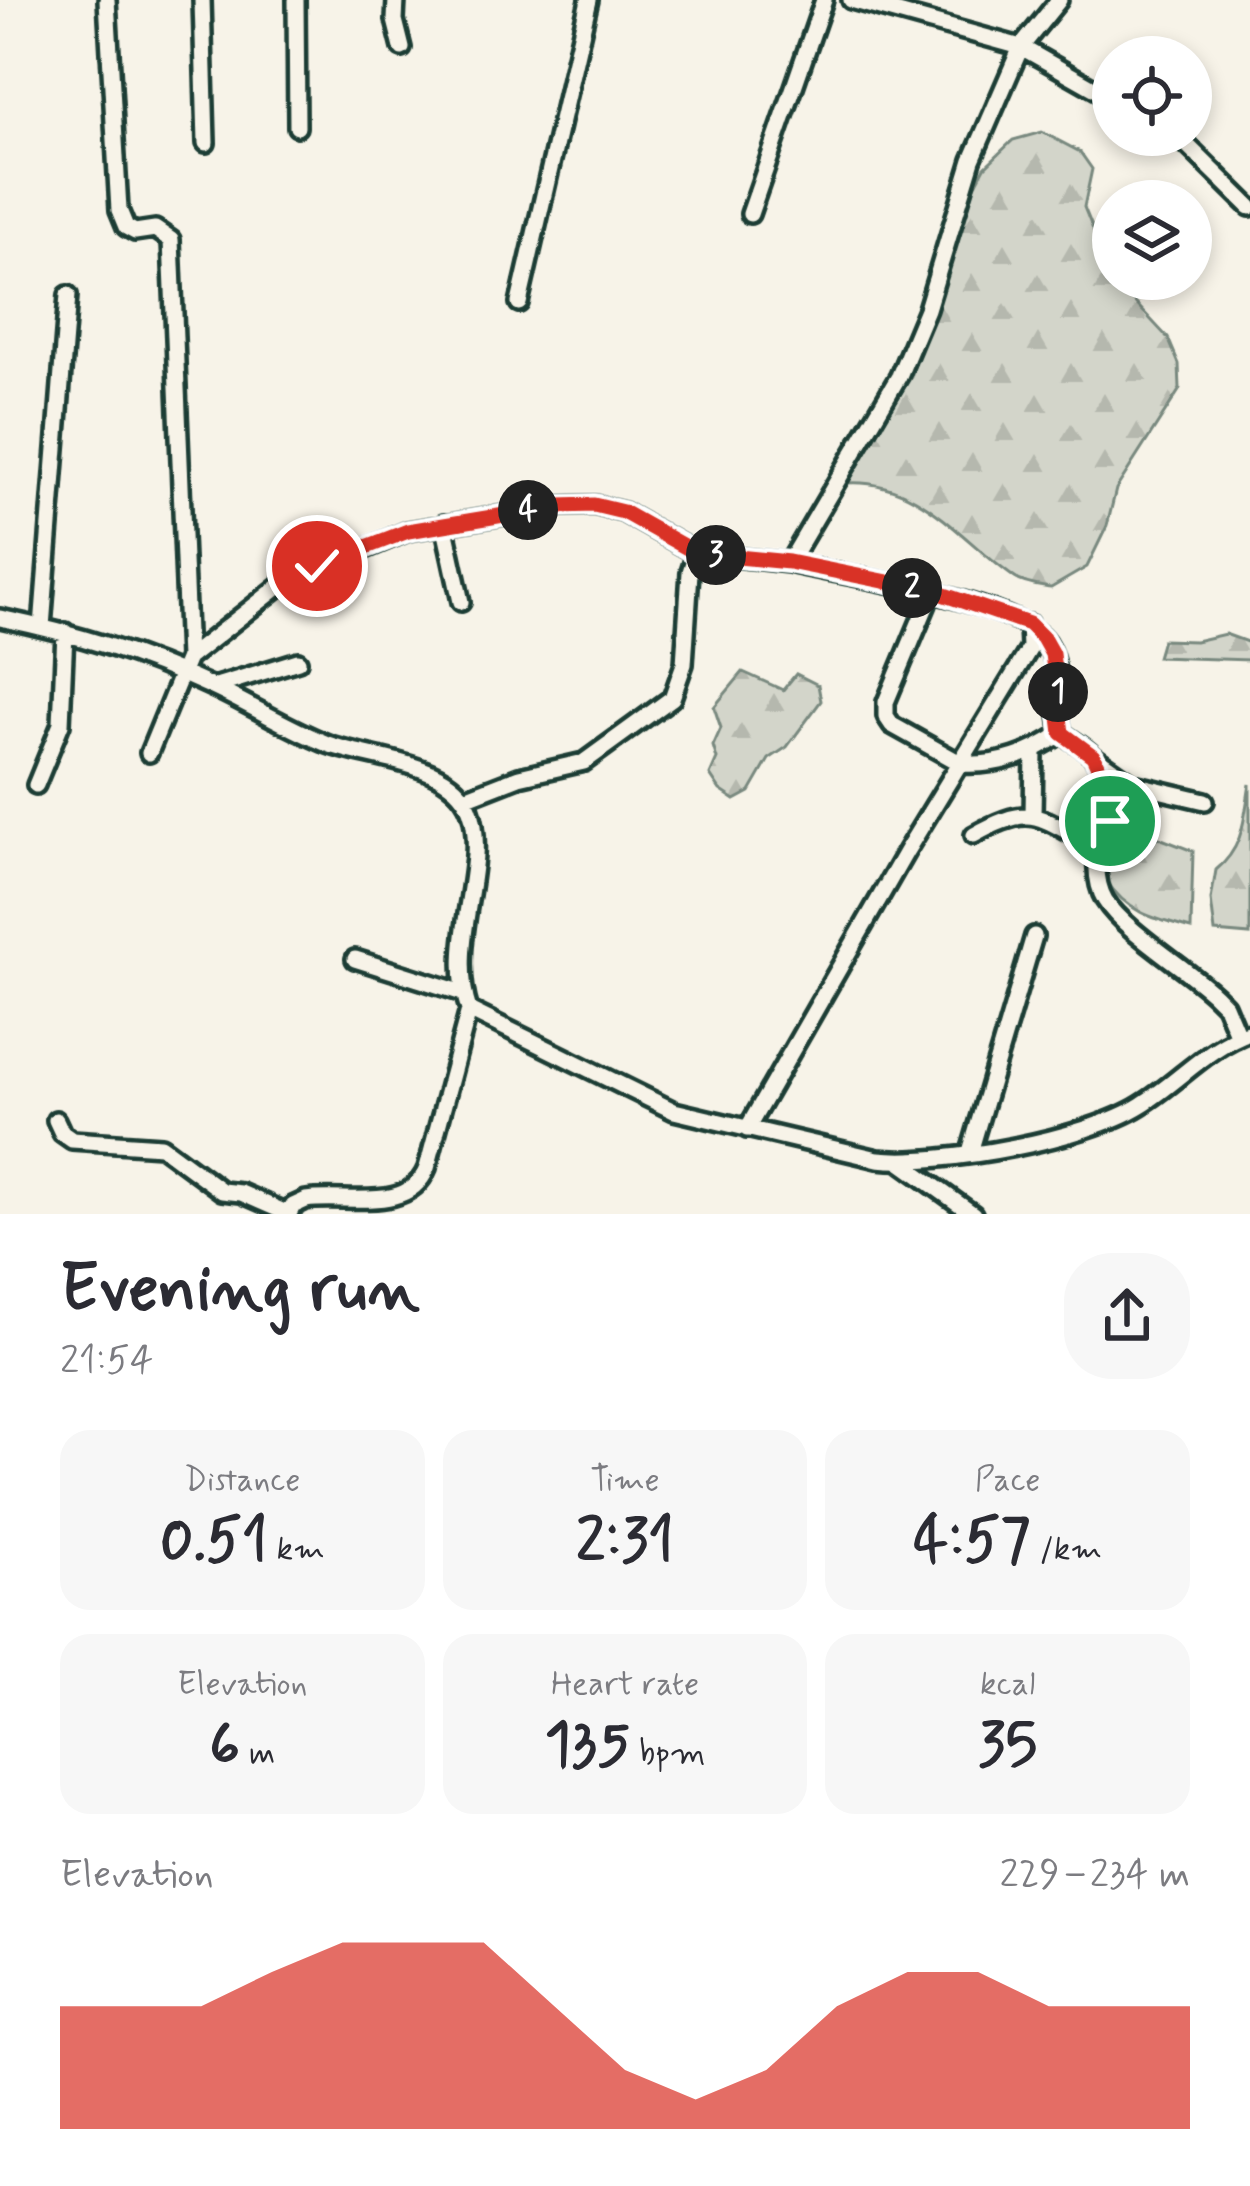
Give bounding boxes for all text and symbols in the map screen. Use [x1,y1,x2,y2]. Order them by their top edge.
map controls [1092,36,1212,300]
button: locate [1092,36,1212,156]
button: layers [1092,180,1212,300]
pin: 4 [498,480,558,540]
text: 4 [518,488,538,532]
pin [266,515,368,617]
pin: 3 [686,525,746,585]
icon: check [284,533,350,599]
text: 3 [709,533,723,577]
pin: 2 [882,558,942,618]
text: 2 [904,566,920,610]
pin: 1 [1028,662,1088,722]
text: 1 [1051,670,1065,714]
pin [1059,770,1161,872]
icon: arrive [1077,788,1143,854]
text: Evening run [60,1248,420,1334]
button: share [1064,1253,1190,1379]
text: 21:54 [60,1336,153,1387]
text: Distance [184,1459,300,1503]
text: Time [590,1459,660,1503]
text: Pace [975,1459,1040,1503]
text: 0.51 [160,1503,268,1582]
text: 2:31 [576,1503,674,1582]
text: 4:57 [913,1503,1030,1582]
text: km [268,1528,325,1572]
text: /km [1030,1528,1102,1572]
text: Elevation [177,1663,307,1707]
text: Heart rate [551,1663,699,1707]
text: kcal [980,1663,1035,1707]
text: 6 [209,1707,240,1786]
text: 135 [545,1707,630,1786]
text: 35 [978,1707,1037,1786]
text: m [240,1732,275,1776]
text: bpm [630,1732,705,1776]
text: Elevation [60,1850,214,1901]
text: 229–234 m [1000,1850,1190,1901]

